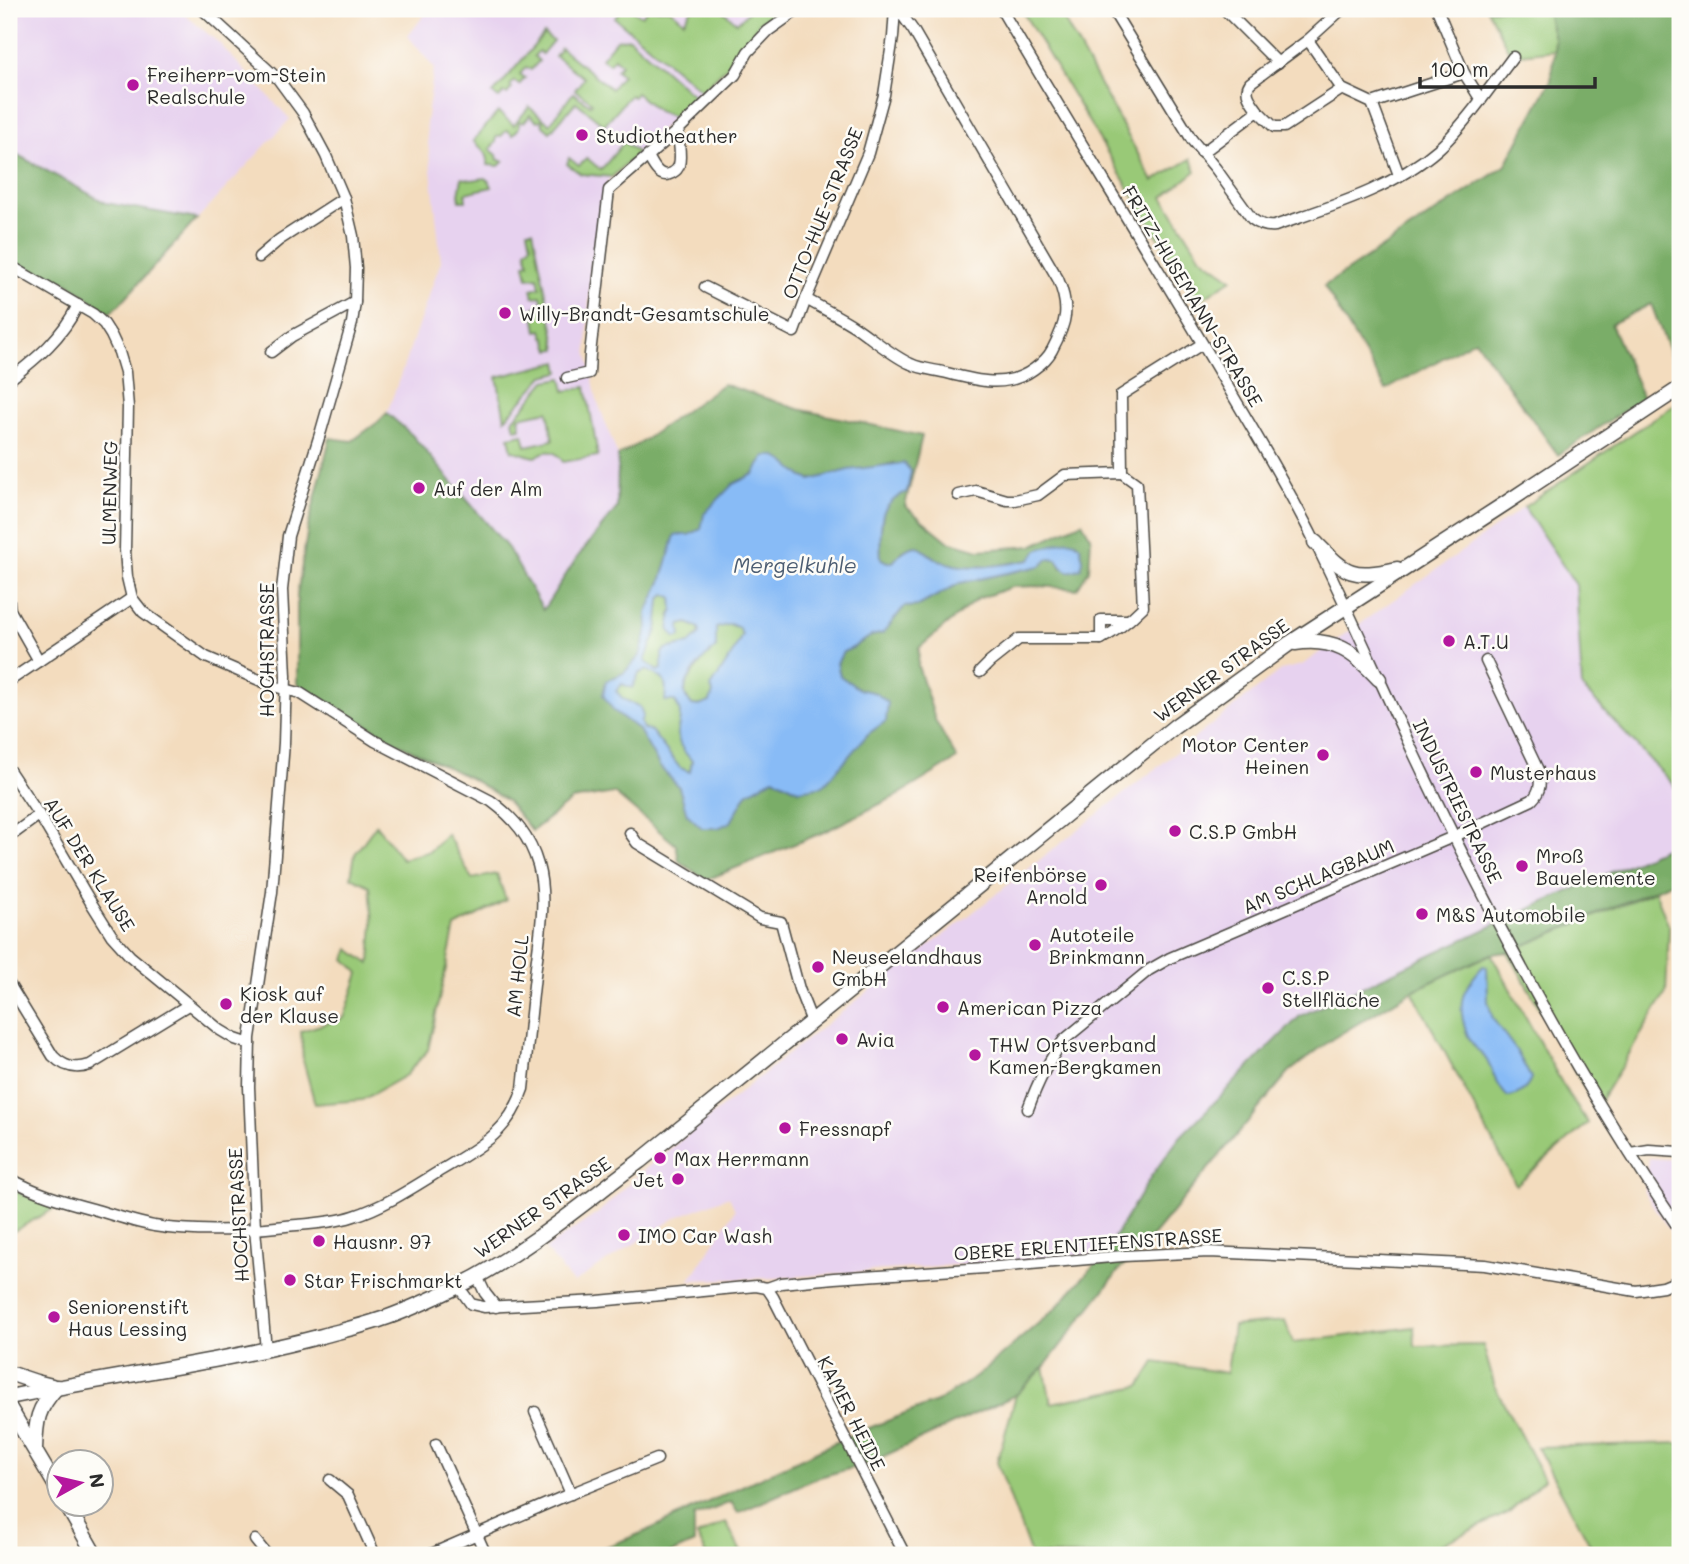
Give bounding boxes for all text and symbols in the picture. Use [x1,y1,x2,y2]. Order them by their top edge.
scale bar [1420,46,1594,90]
text: 100 m [1430,55,1489,82]
place label: Freiherr-vom-Stein Realschule [147,62,326,109]
marker: Freiherr-vom-Stein Realschule [125,77,141,93]
place label: Studiotheather [596,123,738,148]
street label: OTTO-HUE-STRASSE [776,123,868,303]
marker: Studiotheather [574,127,590,143]
street label: FRITZ-HUSEMANN-STRASSE [1117,181,1269,411]
place label: Willy-Brandt-Gesamtschule [519,301,770,326]
marker: Willy-Brandt-Gesamtschule [497,305,513,321]
street label: ULMENWEG [96,441,122,545]
place label: Auf der Alm [433,476,543,501]
marker: Auf der Alm [411,480,427,496]
water label: Mergelkuhle [733,551,857,578]
street label: HOCHSTRASSE [254,583,279,717]
street label: WERNER STRASSE [1148,612,1294,728]
place label: A.T.U [1463,629,1509,654]
marker: A.T.U [1441,633,1457,649]
street label: INDUSTRIESTRASSE [1407,715,1509,887]
place label: Motor Center Heinen [1182,732,1309,779]
marker: Motor Center Heinen [1315,747,1331,763]
place label: Musterhaus [1490,760,1597,785]
marker: Musterhaus [1468,764,1484,780]
street label: AUF DER KLAUSE [39,792,141,936]
place label: C.S.P GmbH [1189,819,1297,844]
marker: C.S.P GmbH [1167,823,1183,839]
street label: AM SCHLAGBAUM [1238,833,1398,919]
place label: Mroß Bauelemente [1536,843,1656,890]
marker: Mroß Bauelemente [1514,858,1530,874]
place label: Reifenbörse Arnold [974,862,1087,909]
marker: Reifenbörse Arnold [1093,877,1109,893]
place label: M&S Automobile [1436,902,1586,927]
marker: M&S Automobile [1414,906,1430,922]
place label: Autoteile Brinkmann [1049,922,1145,969]
street label: AM HOLL [500,933,534,1019]
marker: Autoteile Brinkmann [1027,937,1043,953]
place label: Neuseelandhaus GmbH [832,944,982,991]
marker: Neuseelandhaus GmbH [810,959,826,975]
place label: C.S.P Stellfläche [1282,965,1380,1012]
marker: C.S.P Stellfläche [1260,980,1276,996]
place label: Kiosk auf der Klause [240,981,339,1028]
place label: American Pizza [957,995,1102,1020]
marker: Kiosk auf der Klause [218,996,234,1012]
marker: American Pizza [935,999,951,1015]
place label: Avia [856,1027,895,1052]
marker: Avia [834,1031,850,1047]
place label: THW Ortsverband Kamen-Bergkamen [989,1032,1161,1079]
marker: THW Ortsverband Kamen-Bergkamen [967,1047,983,1063]
place label: Fressnapf [799,1116,891,1141]
marker: Fressnapf [777,1120,793,1136]
place label: Max Herrmann [674,1146,809,1171]
street label: HOCHSTRASSE [222,1147,254,1283]
street label: WERNER STRASSE [469,1150,616,1264]
marker: Max Herrmann [652,1150,668,1166]
place label: Jet [633,1167,664,1192]
marker: Jet [670,1171,686,1187]
street label: OBERE ERLENTIEFENSTRASSE [953,1222,1223,1266]
place label: IMO Car Wash [638,1223,772,1248]
marker: IMO Car Wash [616,1227,632,1243]
place label: Hausnr. 97 [333,1229,432,1254]
marker: Hausnr. 97 [311,1233,327,1249]
place label: Star Frischmarkt [304,1268,463,1293]
marker: Star Frischmarkt [282,1272,298,1288]
place label: Seniorenstift Haus Lessing [68,1294,189,1341]
marker: Seniorenstift Haus Lessing [46,1309,62,1325]
street label: KAMER HEIDE [812,1351,892,1475]
north arrow [46,1448,116,1518]
text: N [84,1472,111,1489]

